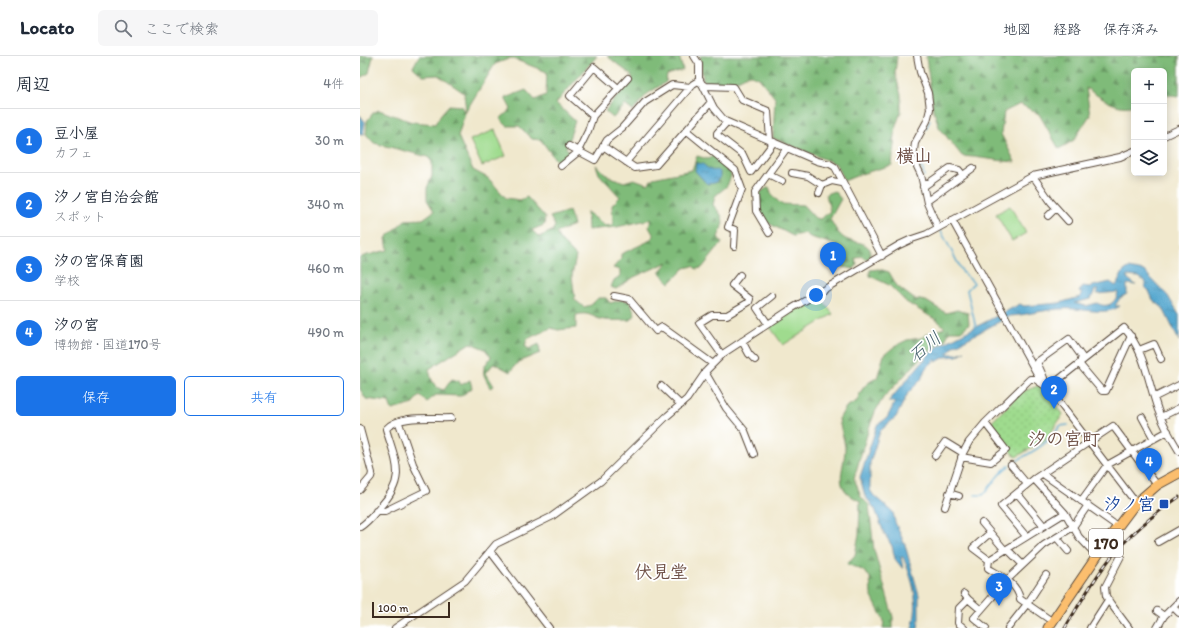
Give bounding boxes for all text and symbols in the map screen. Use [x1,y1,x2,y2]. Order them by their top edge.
search box [98,10,378,46]
text: Locato [20,16,74,39]
icon: search [112,17,134,39]
text: ここで検索 [144,20,219,38]
text: 地図 [1003,21,1031,38]
text: 経路 [1053,21,1081,38]
text: 保存済み [1103,21,1159,38]
map controls [1131,68,1167,176]
button: + [1131,68,1167,104]
text: 周辺 [16,74,50,94]
text: 4件 [323,76,344,91]
button: − [1131,104,1167,140]
text: 豆小屋 [54,124,99,142]
text: 1 [26,133,32,148]
text: 30 m [315,133,344,148]
button: layers [1131,140,1167,176]
text: カフェ [54,145,93,160]
district label: 横山 [896,145,932,167]
text: 汐ノ宮自治会館 [54,188,159,206]
text: 2 [26,197,32,212]
text: 340 m [307,197,344,212]
text: スポット [54,209,106,224]
pin: 1 [820,242,846,275]
text: 汐の宮保育園 [54,252,144,270]
text: 3 [25,261,33,276]
text: 460 m [307,261,344,276]
text: 学校 [54,273,80,288]
your location [806,285,826,305]
text: 汐の宮 [54,316,99,334]
text: 4 [25,325,33,340]
text: 490 m [308,325,344,340]
water label: 石川 [904,327,946,367]
text: 博物館 · 国道170号 [54,337,161,352]
button: 保存 [16,376,176,416]
button: 共有 [184,376,344,416]
pin: 2 [1041,376,1067,409]
district label: 汐の宮町 [1028,428,1100,450]
pin: 4 [1136,448,1162,481]
place label: 汐ノ宮 [1104,494,1155,514]
marker: 汐ノ宮 [1158,498,1170,510]
road number: 170 [1089,529,1123,557]
district label: 伏見堂 [634,561,688,583]
pin: 3 [986,573,1012,606]
scale bar [372,600,450,619]
text: 100 m [378,602,408,615]

